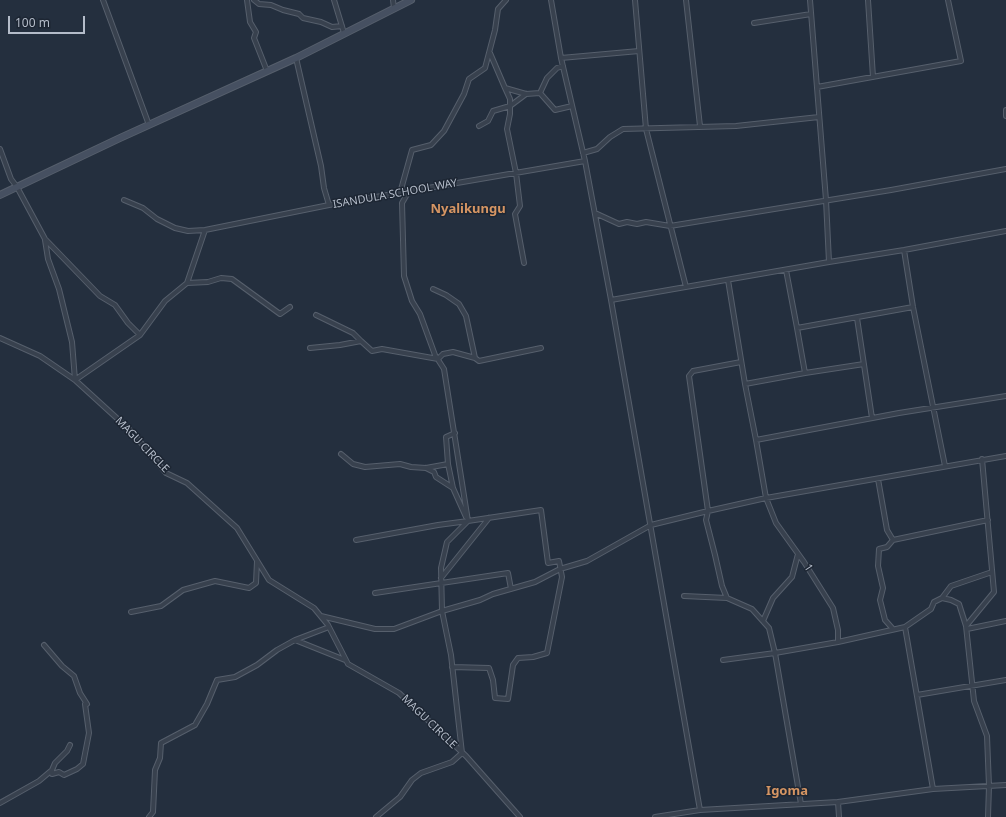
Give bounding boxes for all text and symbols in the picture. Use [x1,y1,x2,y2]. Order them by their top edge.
scale bar [10,8,87,34]
text: 100 m [15,14,50,31]
street label: ISANDULA SCHOOL WAY [332,177,458,211]
district label: Nyalikungu [430,201,506,217]
street label: MAGU CIRCLE [112,415,172,475]
street label: 1 [801,562,815,574]
street label: MAGU CIRCLE [399,692,459,752]
district label: Igoma [766,783,808,799]

